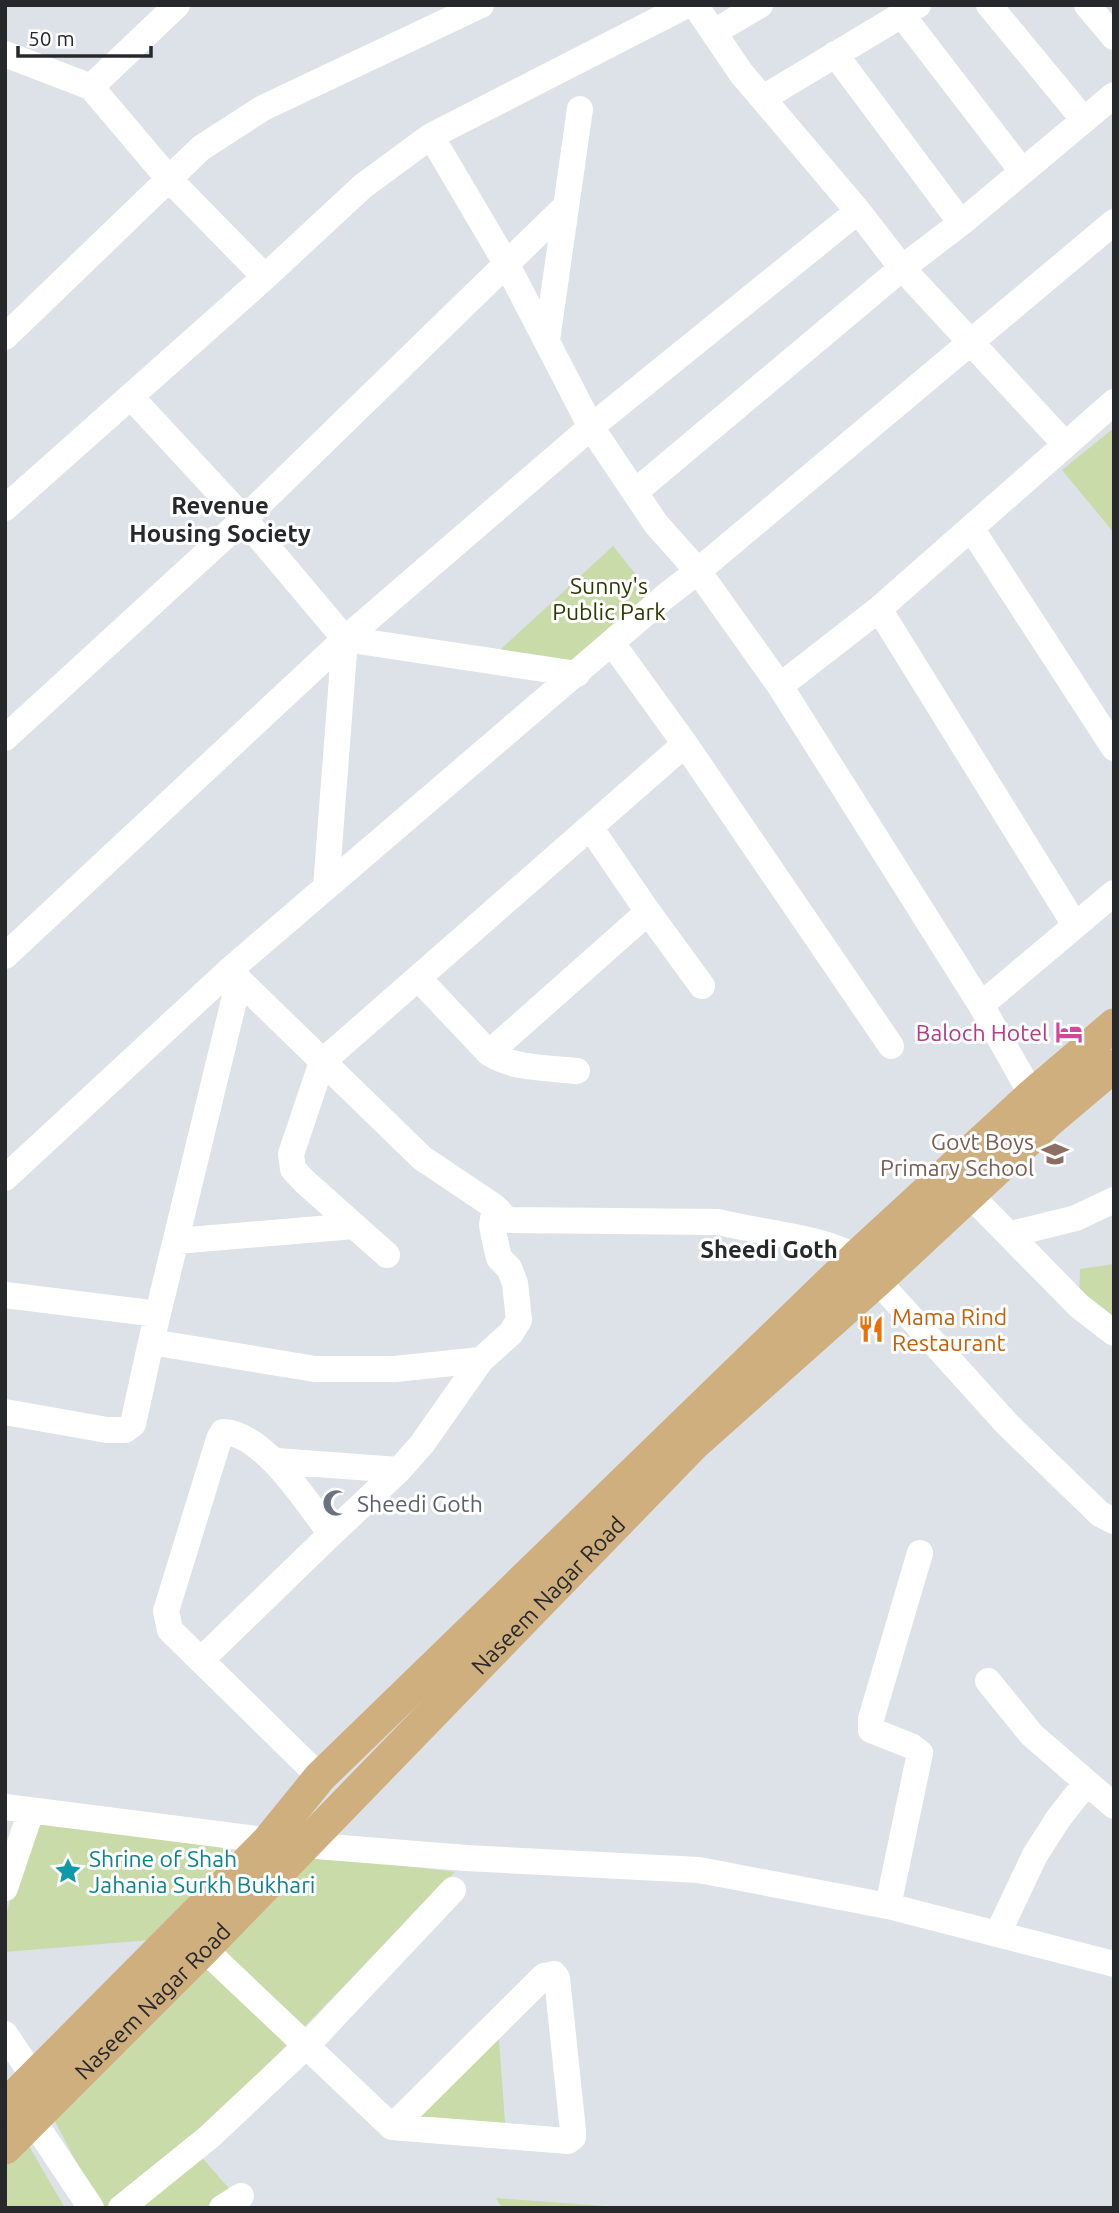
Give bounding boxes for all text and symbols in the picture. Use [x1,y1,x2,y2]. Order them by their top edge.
scale bar [18,14,150,58]
text: 50 m [28,26,75,50]
district label: Revenue Housing Society [129,492,311,547]
park label: Sunny's Public Park [552,573,666,624]
hotel icon: Baloch Hotel [1054,1017,1084,1047]
place label: Baloch Hotel [916,1020,1048,1045]
place label: Govt Boys Primary School [880,1129,1034,1180]
school or university icon: Govt Boys Primary School [1040,1139,1070,1169]
district label: Sheedi Goth [700,1236,838,1263]
place label: Mama Rind Restaurant [892,1304,1007,1355]
restaurant icon: Mama Rind Restaurant [856,1314,886,1344]
mosque icon: Sheedi Goth [321,1488,351,1518]
place label: Sheedi Goth [357,1491,483,1516]
street label: Naseem Nagar Road [466,1511,630,1679]
place label: Shrine of Shah Jahania Surkh Bukhari [89,1846,315,1897]
place icon: Shrine of Shah Jahania Surkh Bukhari [53,1856,83,1886]
street label: Naseem Nagar Road [69,1918,235,2084]

